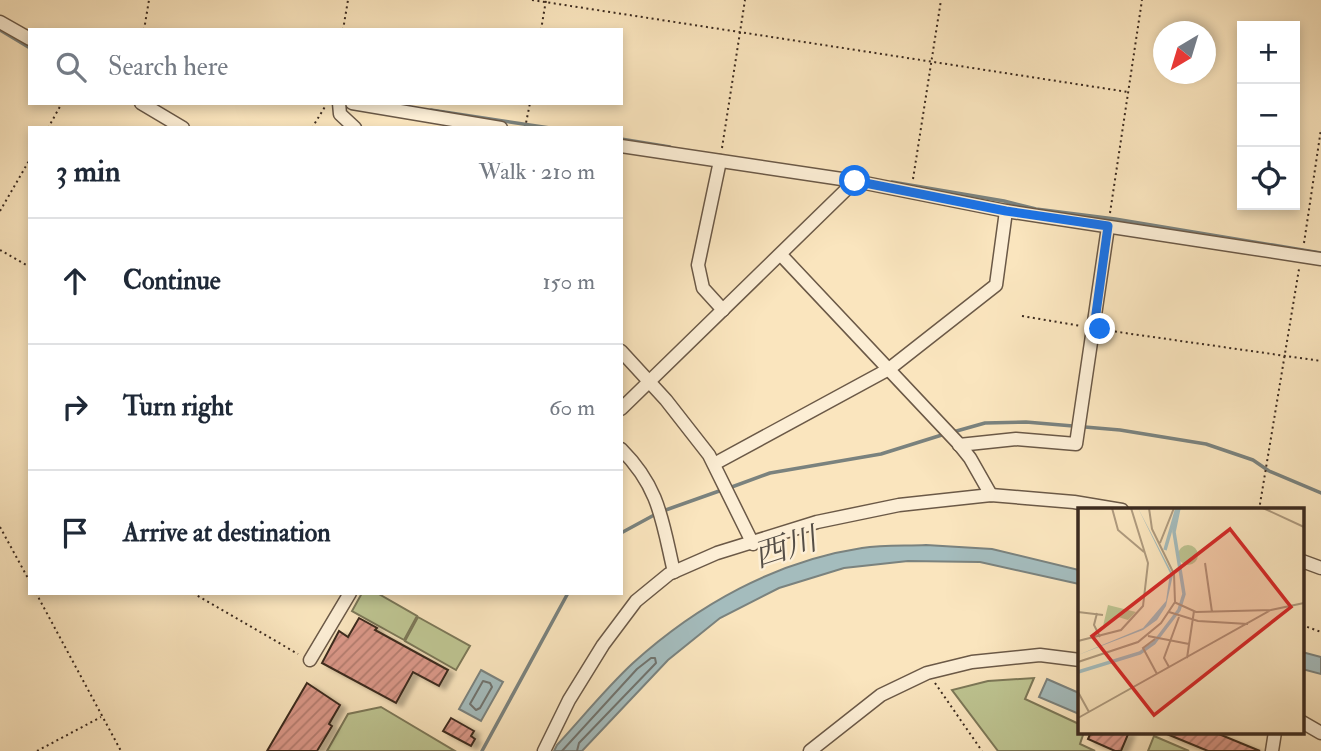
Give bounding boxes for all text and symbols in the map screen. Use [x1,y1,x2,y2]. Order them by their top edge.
north arrow [1153,21,1216,84]
map controls [1237,21,1300,210]
button: + [1237,21,1300,84]
search box [28,28,623,105]
icon: search [52,48,90,86]
text: Search here [108,51,228,83]
button: − [1237,84,1300,147]
button: locate [1237,147,1300,210]
text: 3 min [56,153,121,190]
text: Walk · 210 m [479,157,595,186]
route start [839,165,870,196]
icon: ahead [56,262,94,300]
text: Continue [123,265,221,297]
text: 150 m [542,267,595,296]
route end [1084,313,1115,344]
icon: right [56,388,94,426]
text: Turn right [123,391,233,423]
text: 60 m [549,393,595,422]
inset map [1078,508,1304,734]
icon: arrive [56,514,94,552]
text: Arrive at destination [123,517,331,549]
water label: 西川 [749,518,825,577]

